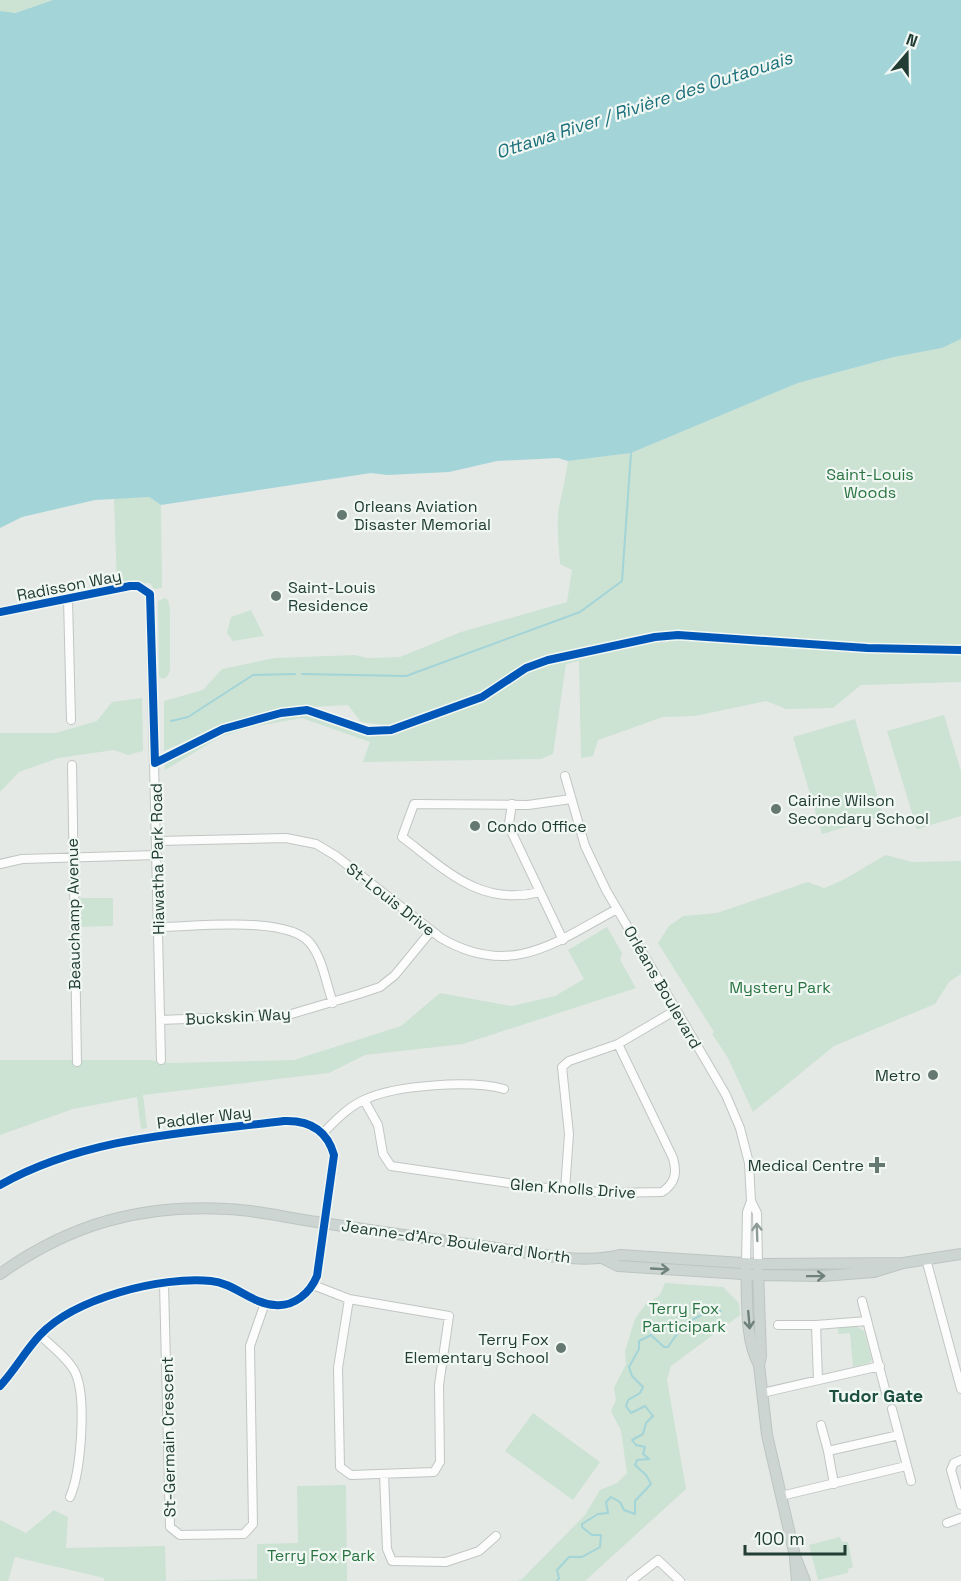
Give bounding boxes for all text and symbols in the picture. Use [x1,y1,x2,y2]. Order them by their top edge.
north arrow [877,24,937,84]
text: N [903,29,921,52]
water label: Ottawa River / Rivière des Outaouais [493,45,795,163]
park label: Saint-Louis Woods [826,464,914,503]
place label: Orleans Aviation Disaster Memorial [354,496,491,535]
marker: Orleans Aviation Disaster Memorial [335,508,349,522]
street label: Radisson Way [15,565,123,606]
place label: Saint-Louis Residence [288,577,376,616]
marker: Saint-Louis Residence [269,589,283,603]
street label: Hiawatha Park Road [146,783,169,935]
place label: Cairine Wilson Secondary School [788,790,929,829]
marker: Cairine Wilson Secondary School [769,802,783,816]
place label: Condo Office [487,816,587,837]
marker: Condo Office [468,819,482,833]
street label: Beauchamp Avenue [62,838,85,990]
street label: St-Louis Drive [342,858,439,941]
street label: Orléans Boulevard [619,922,706,1053]
park label: Mystery Park [729,977,831,998]
street label: Buckskin Way [185,1003,291,1030]
place label: Metro [875,1065,921,1086]
marker: Metro [926,1068,940,1082]
street label: Paddler Way [156,1101,253,1134]
place label: Medical Centre [748,1155,864,1176]
marker: Medical Centre [868,1156,886,1174]
street label: Glen Knolls Drive [509,1174,637,1203]
street label: Jeanne-d'Arc Boulevard North [340,1215,572,1268]
one-way arrow [752,1223,763,1243]
one-way arrow [650,1264,670,1275]
one-way arrow [806,1270,826,1282]
park label: Terry Fox Participark [642,1298,726,1337]
one-way arrow [744,1310,755,1330]
place label: Terry Fox Elementary School [404,1329,549,1368]
marker: Terry Fox Elementary School [554,1341,568,1355]
street label: St-Germain Crescent [157,1356,180,1518]
district label: Tudor Gate [829,1384,923,1407]
scale bar [745,1518,846,1556]
text: 100 m [754,1527,805,1550]
park label: Terry Fox Park [267,1545,375,1566]

